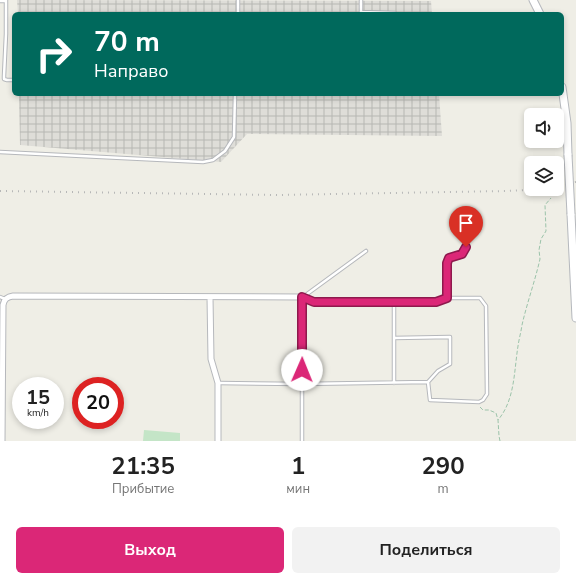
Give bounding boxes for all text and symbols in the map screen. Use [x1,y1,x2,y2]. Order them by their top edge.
text: 70 m [94,23,160,61]
icon: right [28,28,80,80]
text: Направо [94,59,168,83]
map controls [524,108,564,196]
button: sound [524,108,564,148]
button: layers [524,156,564,196]
pin [449,206,483,247]
icon: arrive [455,212,477,234]
position arrow [281,349,323,391]
speed limit sign: 20 [72,377,124,429]
text: 15 [26,384,50,411]
text: km/h [27,406,49,420]
text: 21:35 [111,450,175,482]
text: 1 [291,450,305,482]
text: 290 [421,450,465,482]
text: Прибытие [112,480,174,498]
text: мин [286,480,310,498]
text: m [437,480,449,498]
button: Выход [16,527,284,573]
button: Поделиться [292,527,560,573]

